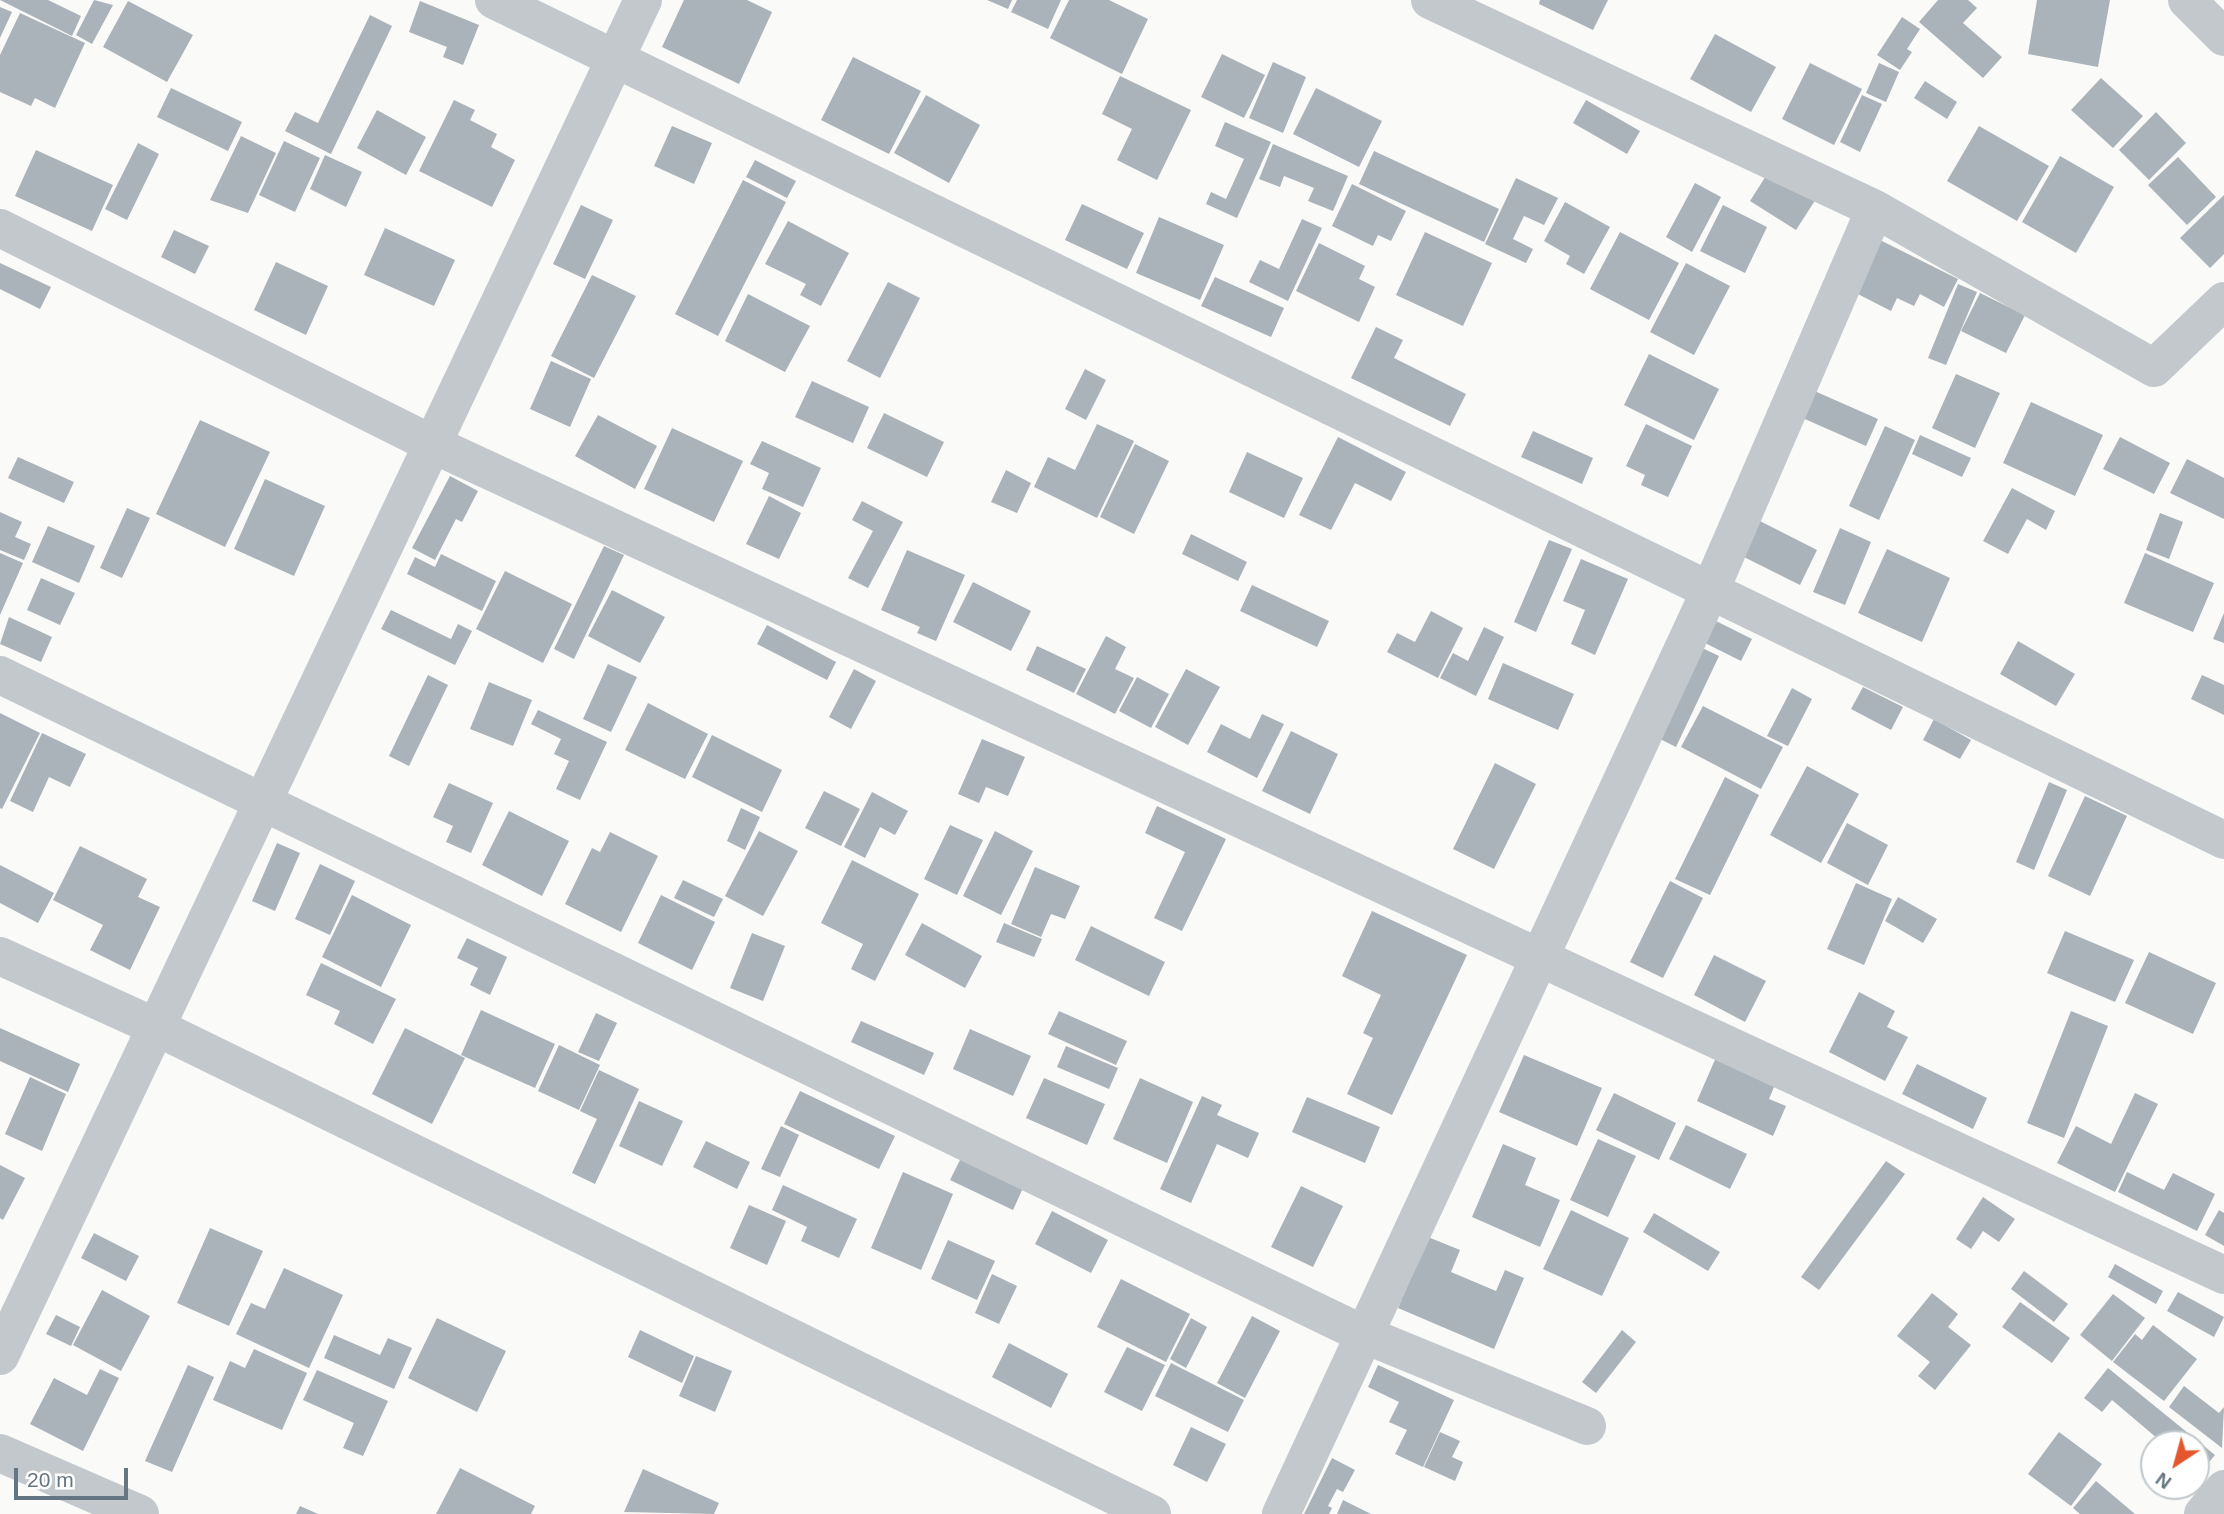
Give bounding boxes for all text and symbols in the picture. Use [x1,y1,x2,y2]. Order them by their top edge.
north arrow [2140,1430,2210,1500]
scale bar [18,1454,131,1498]
text: 20 m [27,1468,74,1491]
text: N [2152,1468,2175,1493]

